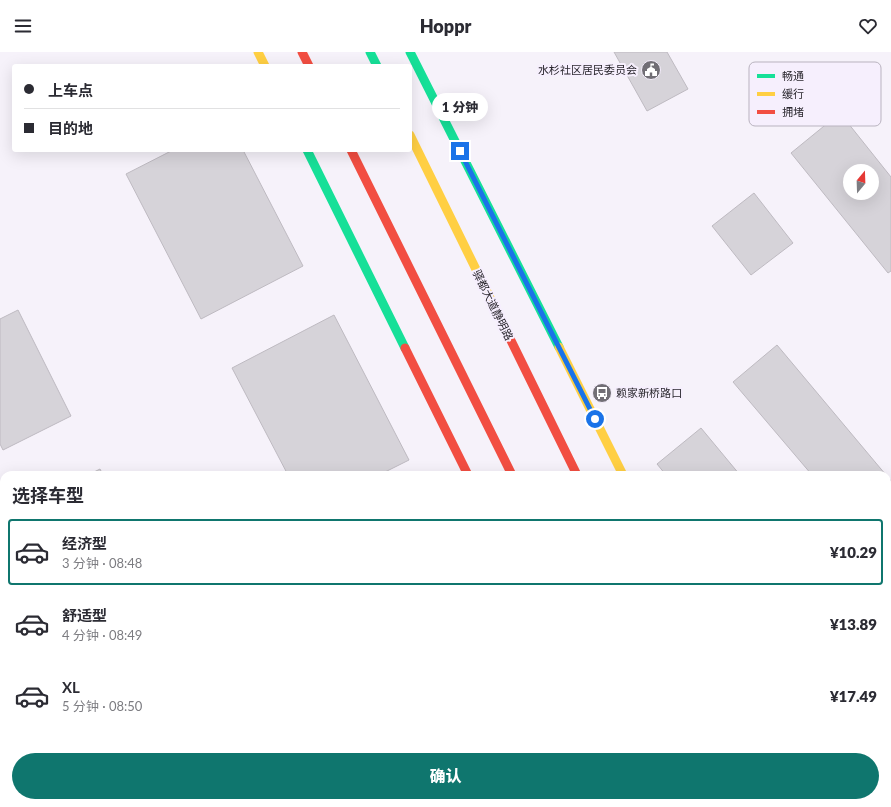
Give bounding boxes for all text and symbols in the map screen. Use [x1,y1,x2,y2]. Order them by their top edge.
icon: menu [12,15,34,37]
text: Hoppr [420,15,471,37]
icon: heart [857,15,879,37]
public building icon: 水杉社区居民委员会 [640,59,662,81]
legend [749,62,881,126]
place label: 水杉社区居民委员会 [538,63,637,76]
text: 畅通 [782,69,804,82]
text: 上车点 [48,81,93,99]
text: 缓行 [782,87,804,100]
callout: 1 分钟 [432,93,488,121]
text: 1 分钟 [442,99,478,115]
text: 拥堵 [782,105,804,118]
text: 目的地 [48,119,93,137]
route end [451,142,469,160]
north arrow [843,164,879,200]
map controls [843,164,879,200]
street label: 驿都大道静明路 [471,267,516,342]
bus stop icon: 赖家新桥路口 [591,382,613,404]
place label: 赖家新桥路口 [616,386,682,399]
route start [586,410,604,428]
text: 选择车型 [12,484,84,506]
icon: car [14,534,50,570]
text: 经济型 [62,534,107,552]
text: ¥10.29 [830,543,877,561]
text: 3 分钟 · 08:48 [62,555,142,571]
icon: car [14,606,50,642]
text: 舒适型 [62,606,107,624]
text: ¥13.89 [830,615,877,633]
text: 4 分钟 · 08:49 [62,627,142,643]
icon: car [14,678,50,714]
text: XL [62,678,80,696]
text: ¥17.49 [830,687,877,705]
text: 5 分钟 · 08:50 [62,698,142,714]
button: 确认 [12,753,879,799]

